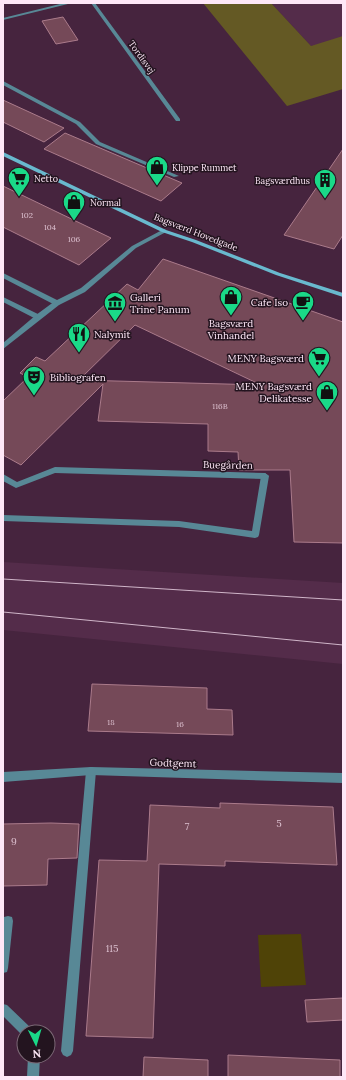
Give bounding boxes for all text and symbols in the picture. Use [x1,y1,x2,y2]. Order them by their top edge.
street label: Tordisvej [126,38,158,76]
shop icon: Klippe Rummet [144,154,170,187]
place label: Klippe Rummet [172,162,237,173]
supermarket icon: Netto [6,165,32,198]
building icon: Bagsværdhus [312,167,338,200]
place label: Netto [34,173,58,184]
place label: Bagsværdhus [255,175,310,186]
shop icon: Normal [61,189,87,222]
place label: Normal [90,197,122,208]
house number: 102 [21,210,33,220]
street label: Bagsværd Hovedgade [152,211,240,253]
house number: 104 [44,222,57,232]
house number: 106 [68,234,81,244]
shop icon: Bagsværd Vinhandel [218,284,244,317]
cafe icon: Cafe Iso [290,289,316,322]
museum icon: Galleri Trine Panum [102,290,128,323]
place label: Galleri Trine Panum [130,291,190,316]
place label: Cafe Iso [251,296,288,309]
place label: Bagsværd Vinhandel [207,317,255,342]
restaurant icon: Nalymit [66,321,92,354]
place label: Nalymit [94,328,131,341]
supermarket icon: MENY Bagsværd [306,345,332,378]
place label: MENY Bagsværd [228,352,304,365]
theatre icon: Bibliografen [21,364,47,397]
place label: Bibliografen [50,371,106,384]
shop icon: MENY Bagsværd Delikatesse [314,379,340,412]
place label: MENY Bagsværd Delikatesse [236,380,313,405]
house number: 116B [212,401,228,411]
street label: Buegården [203,458,253,472]
house number: 18 [107,717,115,727]
house number: 16 [176,719,184,729]
street label: Godtgemt [149,756,197,770]
house number: 5 [276,817,282,830]
house number: 7 [185,820,190,833]
house number: 9 [11,835,17,848]
house number: 115 [106,942,118,955]
north arrow [16,1024,56,1064]
text: N [32,1047,42,1061]

